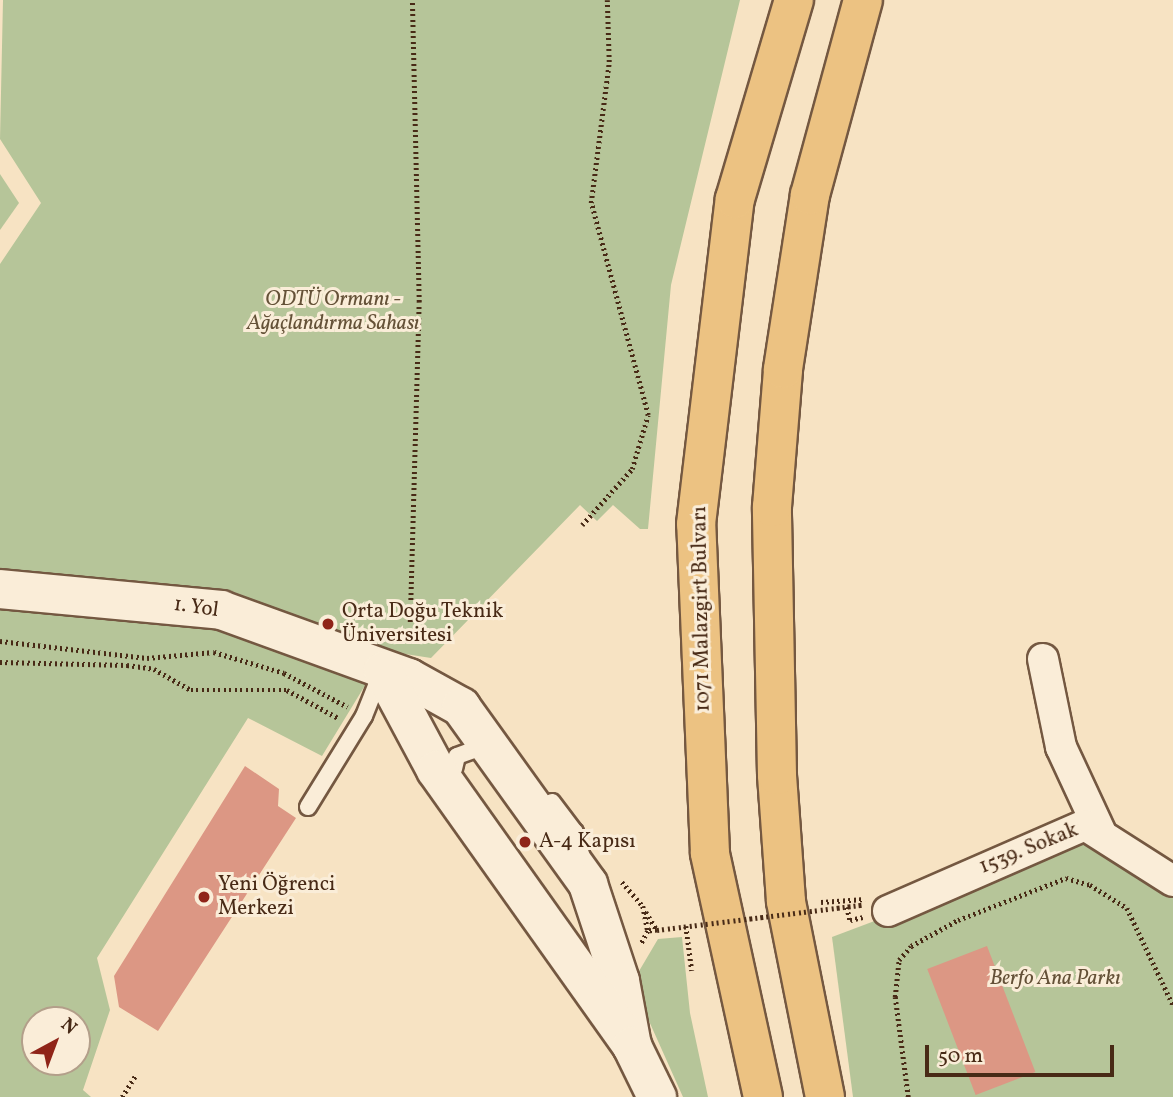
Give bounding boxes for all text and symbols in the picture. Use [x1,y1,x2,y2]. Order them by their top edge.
park label: ODTÜ Ormanı - Ağaçlandırma Sahası [247,287,419,337]
street label: 1071 Malazgirt Bulvarı [688,506,716,712]
street label: 1. Yol [172,592,220,624]
place label: Orta Doğu Teknik Üniversitesi [342,599,504,649]
marker: Orta Doğu Teknik Üniversitesi [320,616,336,632]
street label: 1539. Sokak [976,818,1082,880]
place label: A-4 Kapısı [539,829,636,855]
marker: A-4 Kapısı [517,834,533,850]
place label: Yeni Öğrenci Merkezi [218,872,335,922]
marker: Yeni Öğrenci Merkezi [196,889,212,905]
park label: Berfo Ana Parkı [990,966,1120,992]
north arrow [21,1006,91,1076]
text: N [55,1012,82,1041]
scale bar [928,1030,1117,1074]
text: 50 m [938,1042,983,1071]

